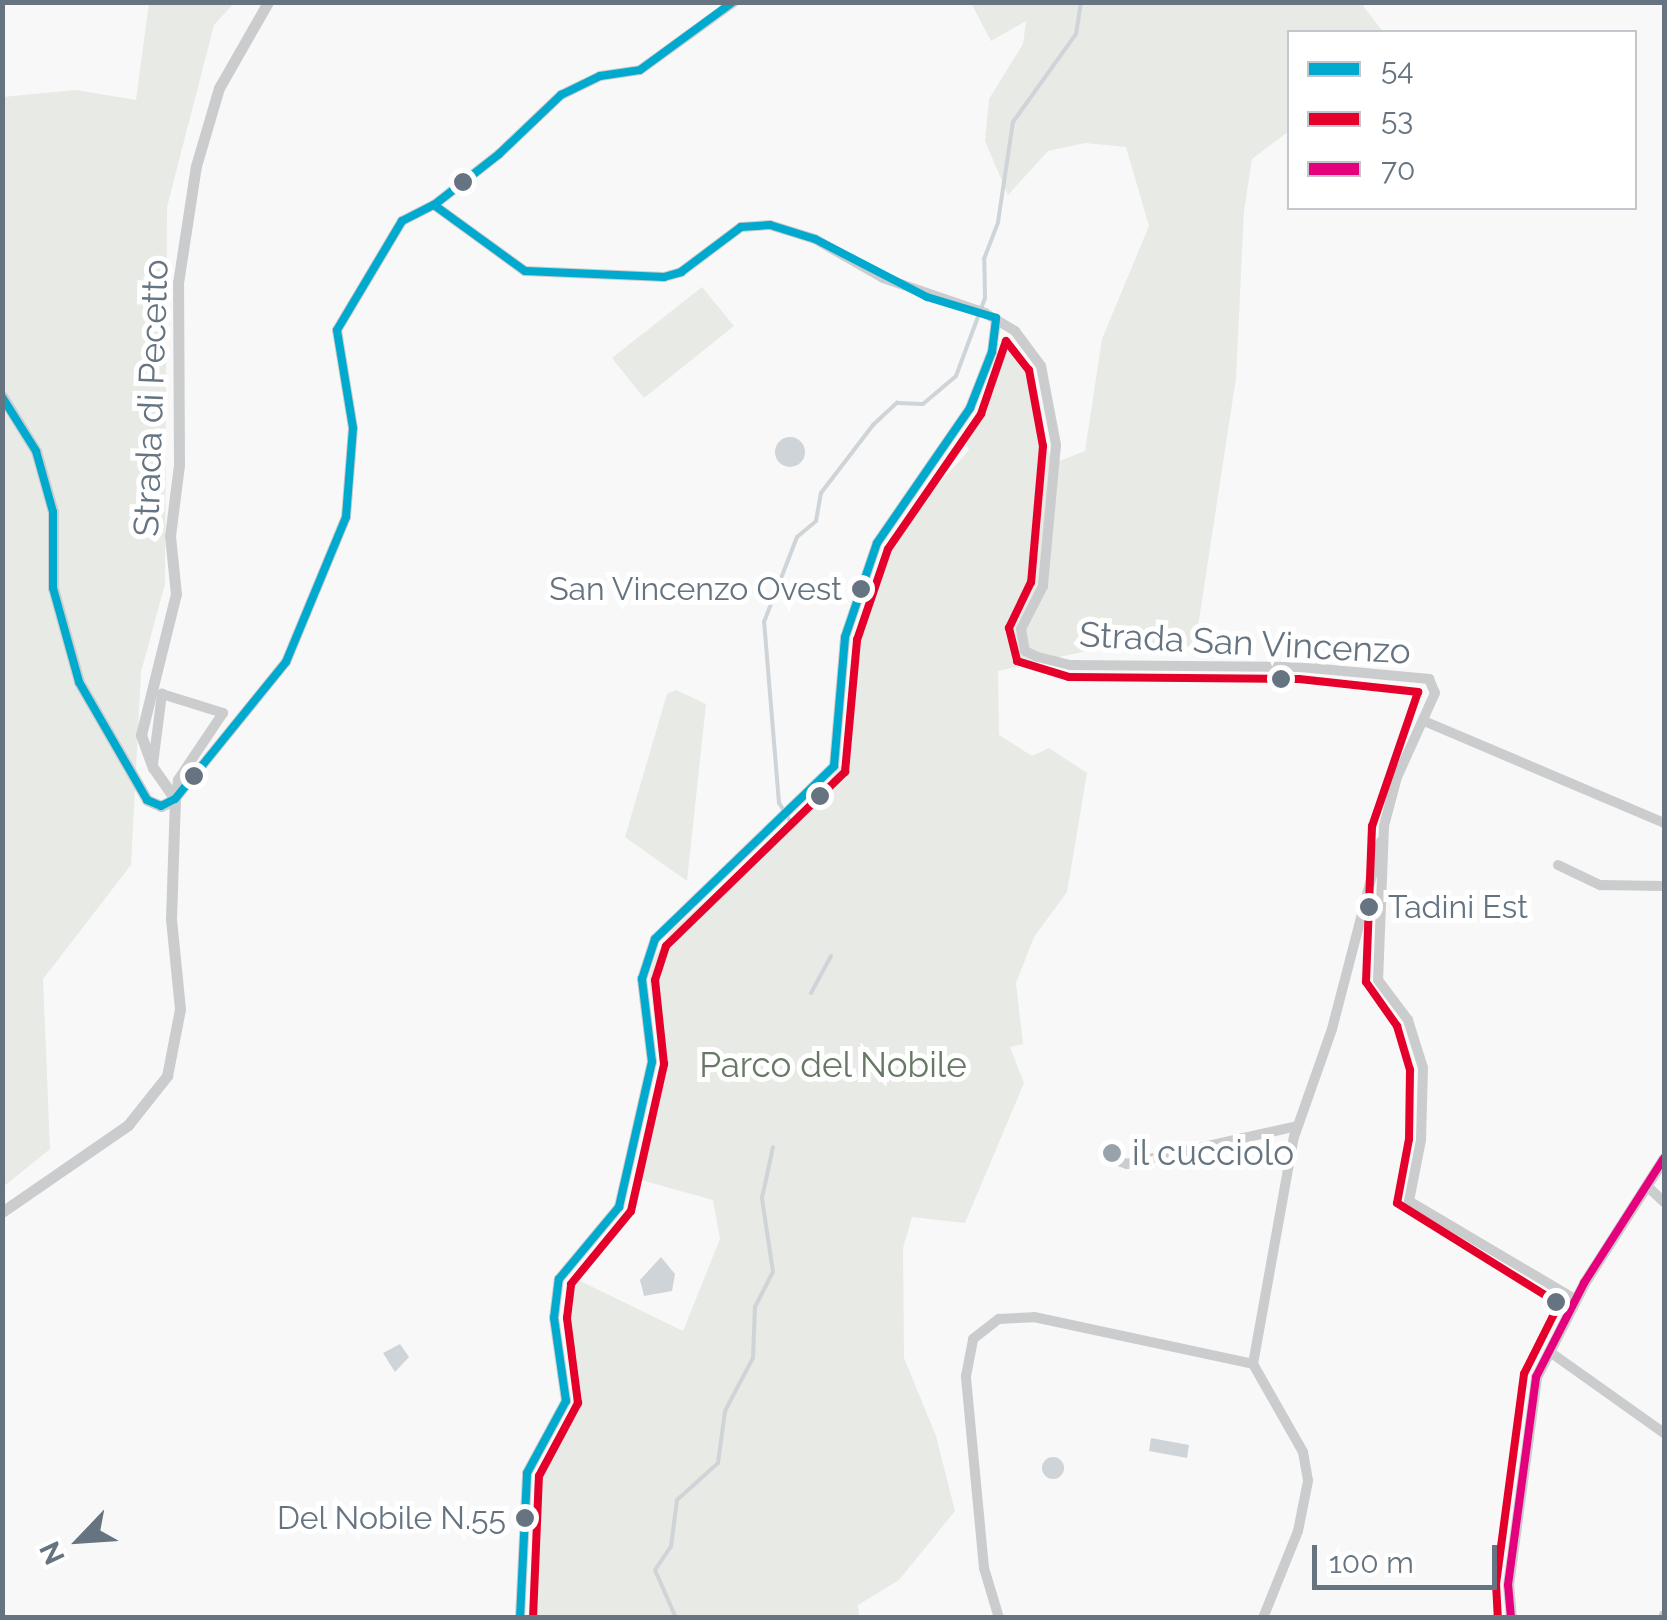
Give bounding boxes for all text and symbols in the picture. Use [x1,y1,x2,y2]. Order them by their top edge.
legend [1287,30,1637,210]
text: 54 [1381,52,1414,87]
text: 53 [1381,102,1413,137]
text: 70 [1381,152,1415,187]
unlabelled marker [453,172,473,192]
street label: Strada di Pecetto [125,259,177,537]
place label: San Vincenzo Ovest [548,570,842,608]
marker: San Vincenzo Ovest [851,579,871,599]
street label: Strada San Vincenzo [1078,613,1412,673]
unlabelled marker [1271,669,1291,689]
unlabelled marker [184,766,204,786]
unlabelled marker [810,786,830,806]
place label: Tadini Est [1388,888,1528,926]
marker: Tadini Est [1359,897,1379,917]
park label: Parco del Nobile [699,1044,967,1086]
place label: il cucciolo [1132,1132,1295,1174]
marker: il cucciolo [1101,1142,1123,1164]
unlabelled marker [1546,1292,1566,1312]
north arrow [30,1490,130,1590]
place label: Del Nobile N.55 [276,1499,506,1537]
marker: Del Nobile N.55 [515,1508,535,1528]
scale bar [1317,1525,1502,1587]
text: N [33,1536,72,1570]
text: 100 m [1329,1545,1414,1580]

